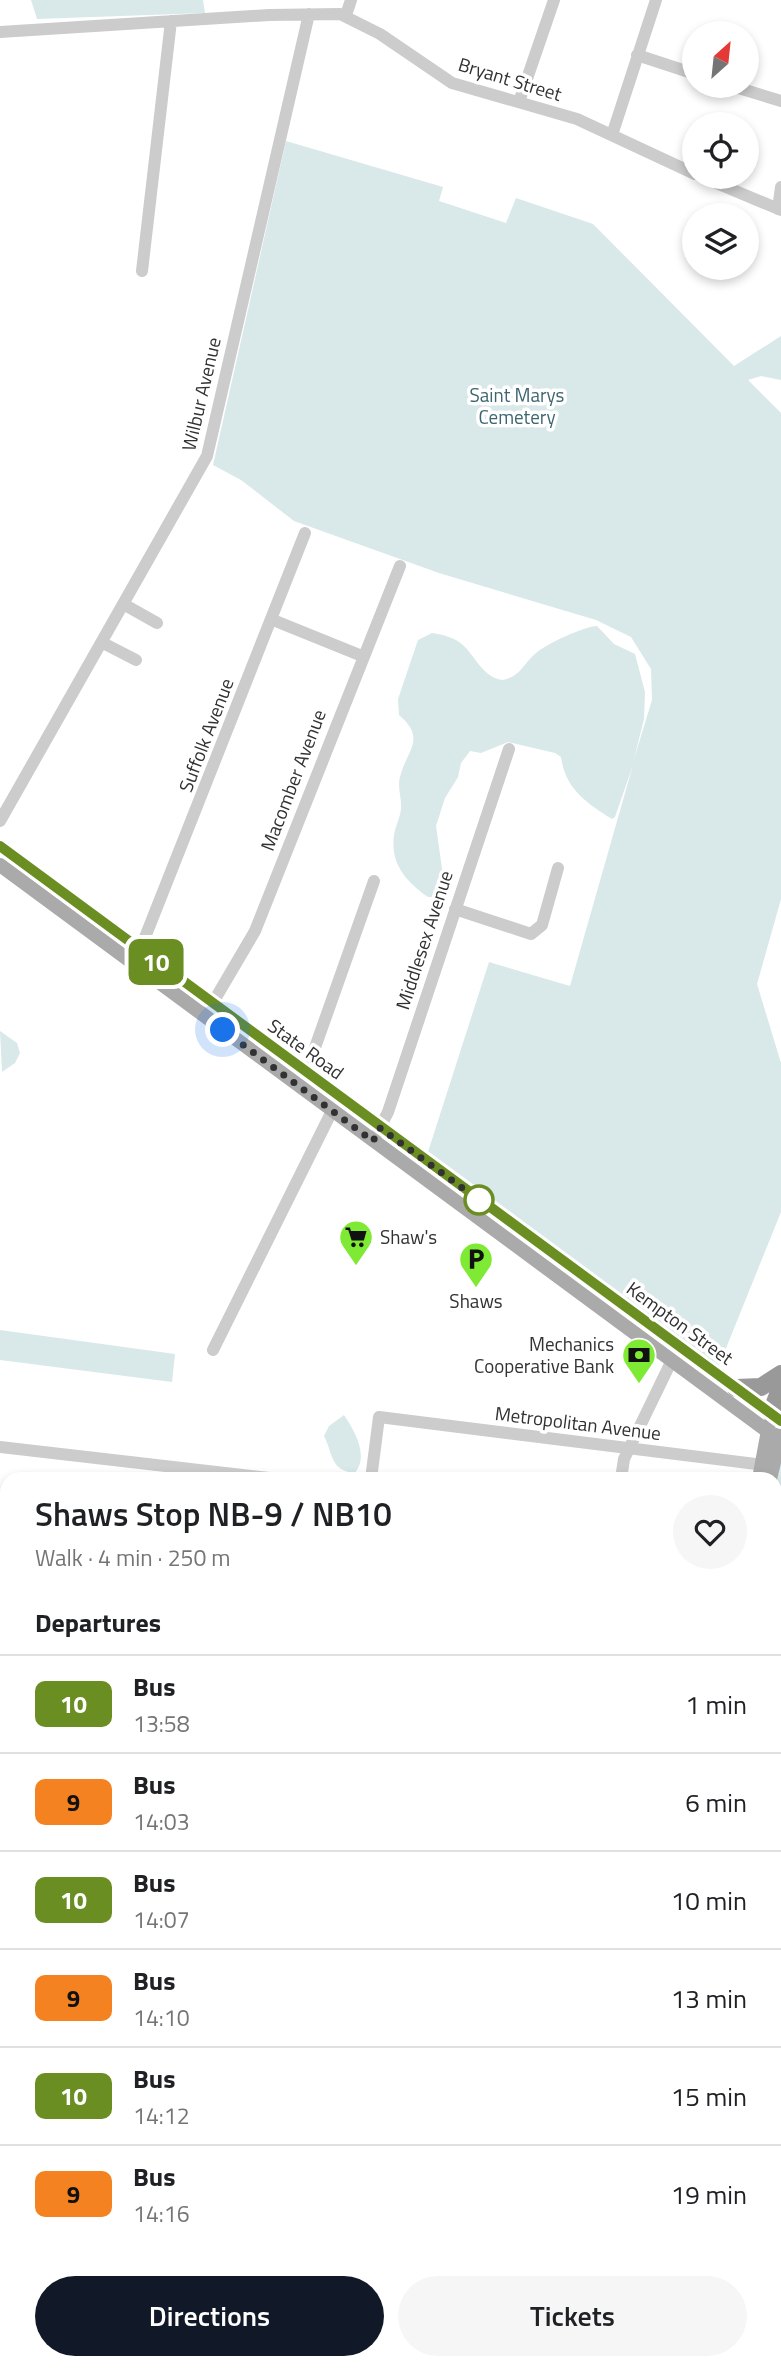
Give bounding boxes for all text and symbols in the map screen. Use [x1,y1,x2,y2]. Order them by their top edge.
north arrow [682,21,760,98]
map controls [682,21,759,280]
street label: Bryant Street [455,49,566,108]
button: locate [682,112,759,189]
button: layers [682,203,759,280]
street label: Wilbur Avenue [173,334,228,453]
park label: Saint Marys Cemetery [470,380,565,431]
street label: Suffolk Avenue [171,674,241,796]
street label: Macomber Avenue [252,705,333,855]
street label: Middlesex Avenue [387,867,460,1013]
line badge: 10 [124,939,188,985]
text: 10 [143,944,169,980]
street label: State Road [262,1011,350,1086]
your location [205,1012,240,1047]
unlabelled marker [464,1185,494,1215]
supermarket icon: Shaw's [337,1218,375,1267]
place label: Shaw's [380,1222,437,1251]
parking icon: Shaws [457,1240,495,1289]
street label: Kempton Street [621,1274,740,1372]
place label: Shaws [449,1286,503,1315]
place label: Mechanics Cooperative Bank [474,1329,614,1380]
bank icon: Mechanics Cooperative Bank [620,1336,658,1385]
street label: Metropolitan Avenue [493,1398,663,1447]
text: Shaws Stop NB-9 / NB10 [35,1489,392,1539]
button: heart [673,1495,747,1569]
text: Walk · 4 min · 250 m [35,1540,231,1575]
text: Departures [35,1603,161,1642]
text: Bus [133,1667,175,1706]
text: 1 min [685,1685,747,1724]
text: 10 [60,1686,87,1722]
text: 13:58 [133,1706,190,1741]
text: Bus [133,1765,175,1804]
text: 6 min [685,1783,747,1822]
text: 9 [67,1784,80,1820]
text: 14:03 [133,1804,190,1839]
text: Bus [133,1863,175,1902]
text: 10 min [671,1881,747,1920]
text: 10 [60,1882,87,1918]
text: 14:07 [133,1902,190,1937]
text: Bus [133,1961,175,2000]
text: 13 min [671,1979,747,2018]
text: 9 [67,1980,80,2016]
text: 14:10 [133,2000,190,2035]
text: Bus [133,2059,175,2098]
text: 15 min [671,2077,747,2116]
text: 10 [60,2078,87,2114]
text: 14:12 [133,2098,190,2133]
text: Bus [133,2157,175,2196]
text: 19 min [671,2175,747,2214]
text: 9 [67,2176,80,2212]
text: 14:16 [133,2196,190,2231]
button: Directions [35,2276,384,2356]
button: Tickets [398,2276,747,2356]

